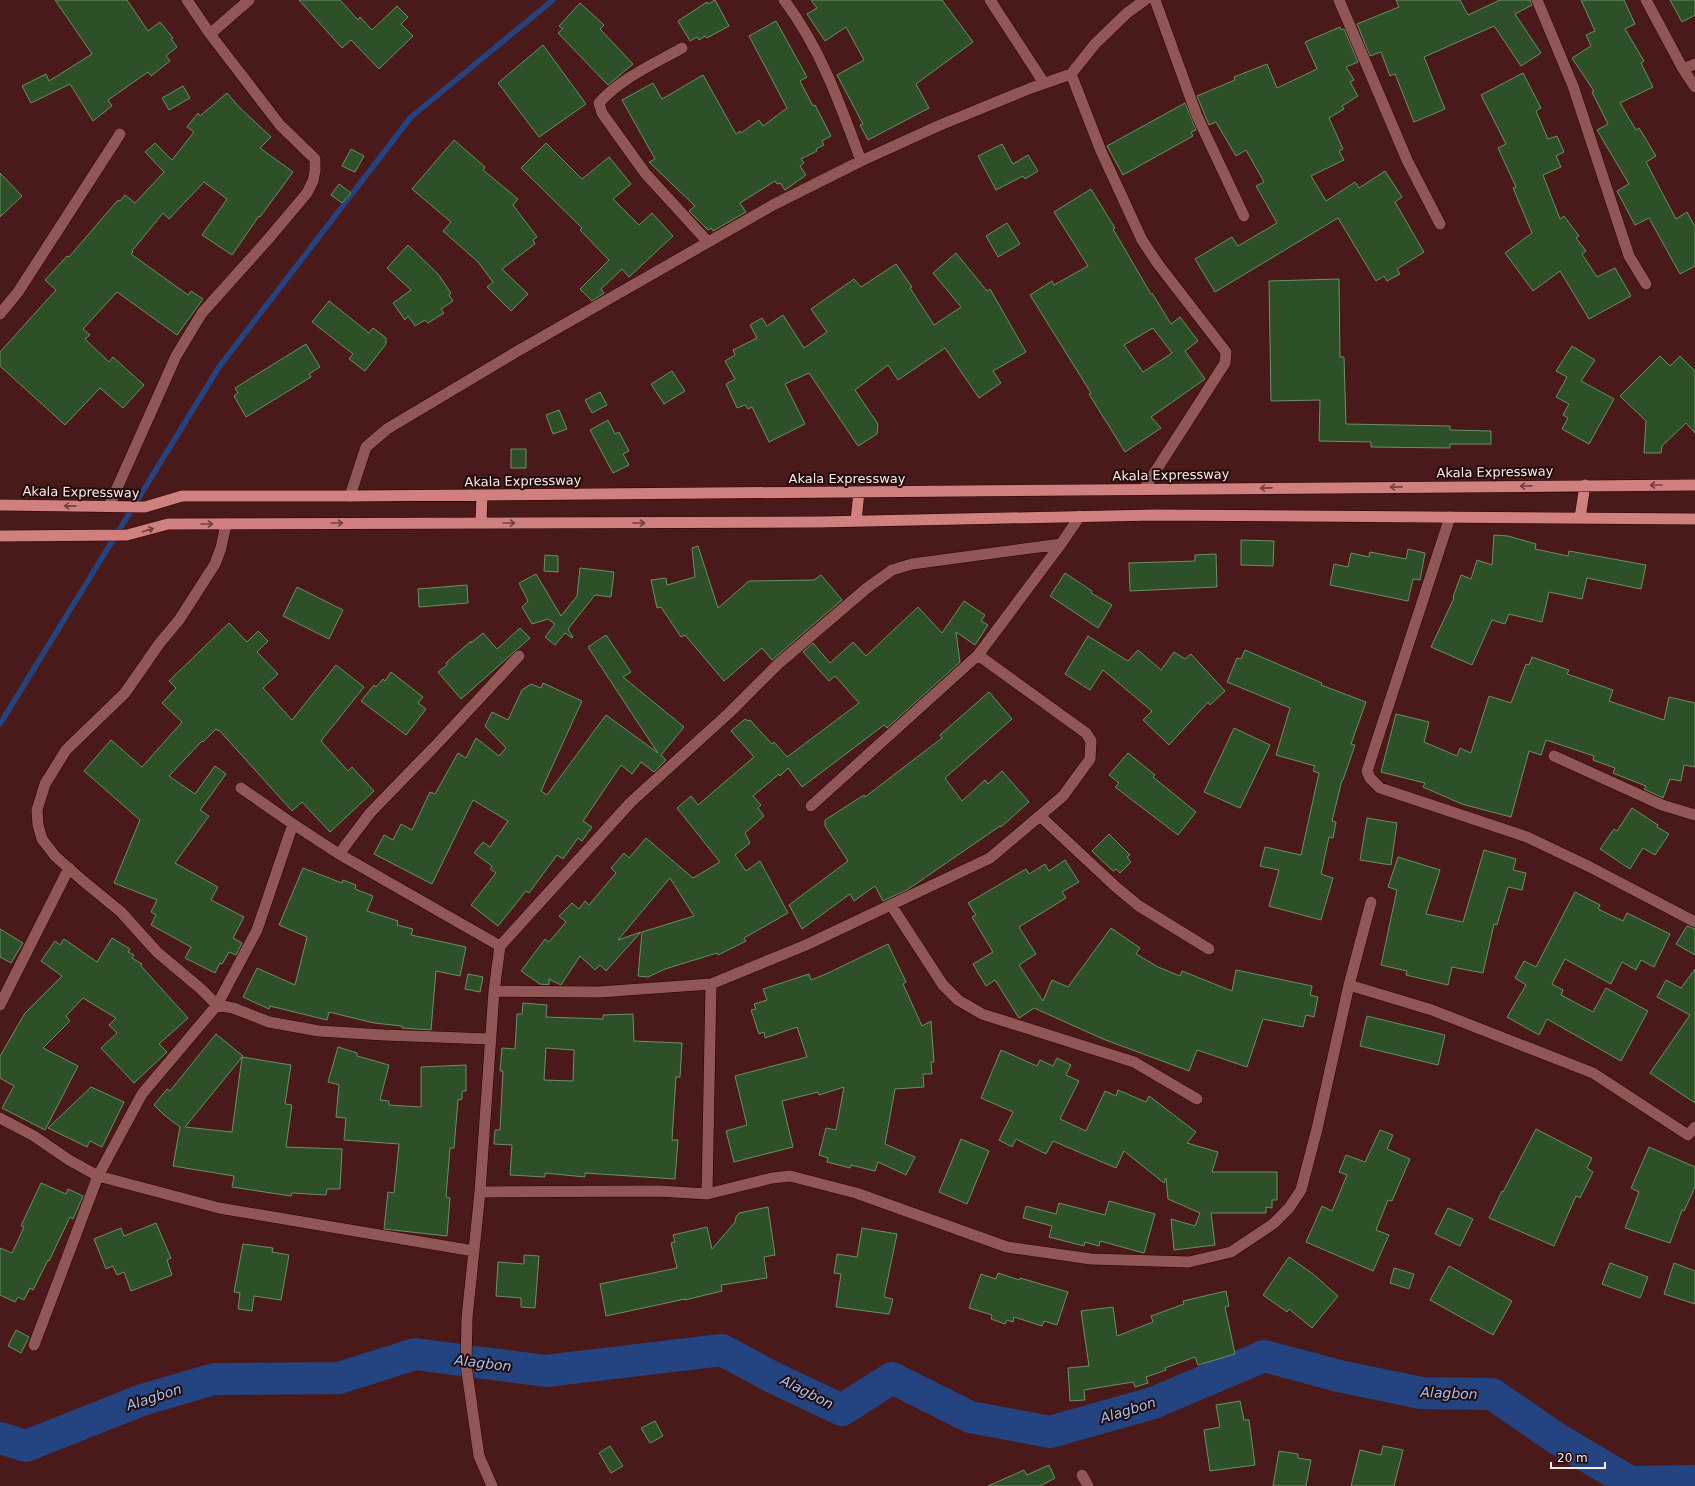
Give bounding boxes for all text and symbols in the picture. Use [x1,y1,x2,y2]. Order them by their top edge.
street label: Akala Expressway [1436,463,1554,481]
street label: Akala Expressway [1112,466,1230,484]
street label: Akala Expressway [789,471,906,486]
street label: Akala Expressway [464,472,582,490]
one-way arrow [1650,481,1663,489]
one-way arrow [1520,482,1533,489]
street label: Akala Expressway [22,483,140,501]
one-way arrow [1390,483,1403,491]
one-way arrow [1260,484,1273,492]
one-way arrow [64,502,77,510]
one-way arrow [330,519,343,527]
one-way arrow [502,519,515,527]
one-way arrow [632,519,645,527]
one-way arrow [200,520,213,528]
one-way arrow [141,526,154,533]
water label: Alagbon [453,1351,512,1374]
water label: Alagbon [777,1371,836,1412]
water label: Alagbon [123,1381,184,1414]
water label: Alagbon [1419,1384,1478,1402]
water label: Alagbon [1097,1394,1158,1426]
scale bar [1551,1444,1605,1470]
text: 20 m [1557,1451,1588,1465]

